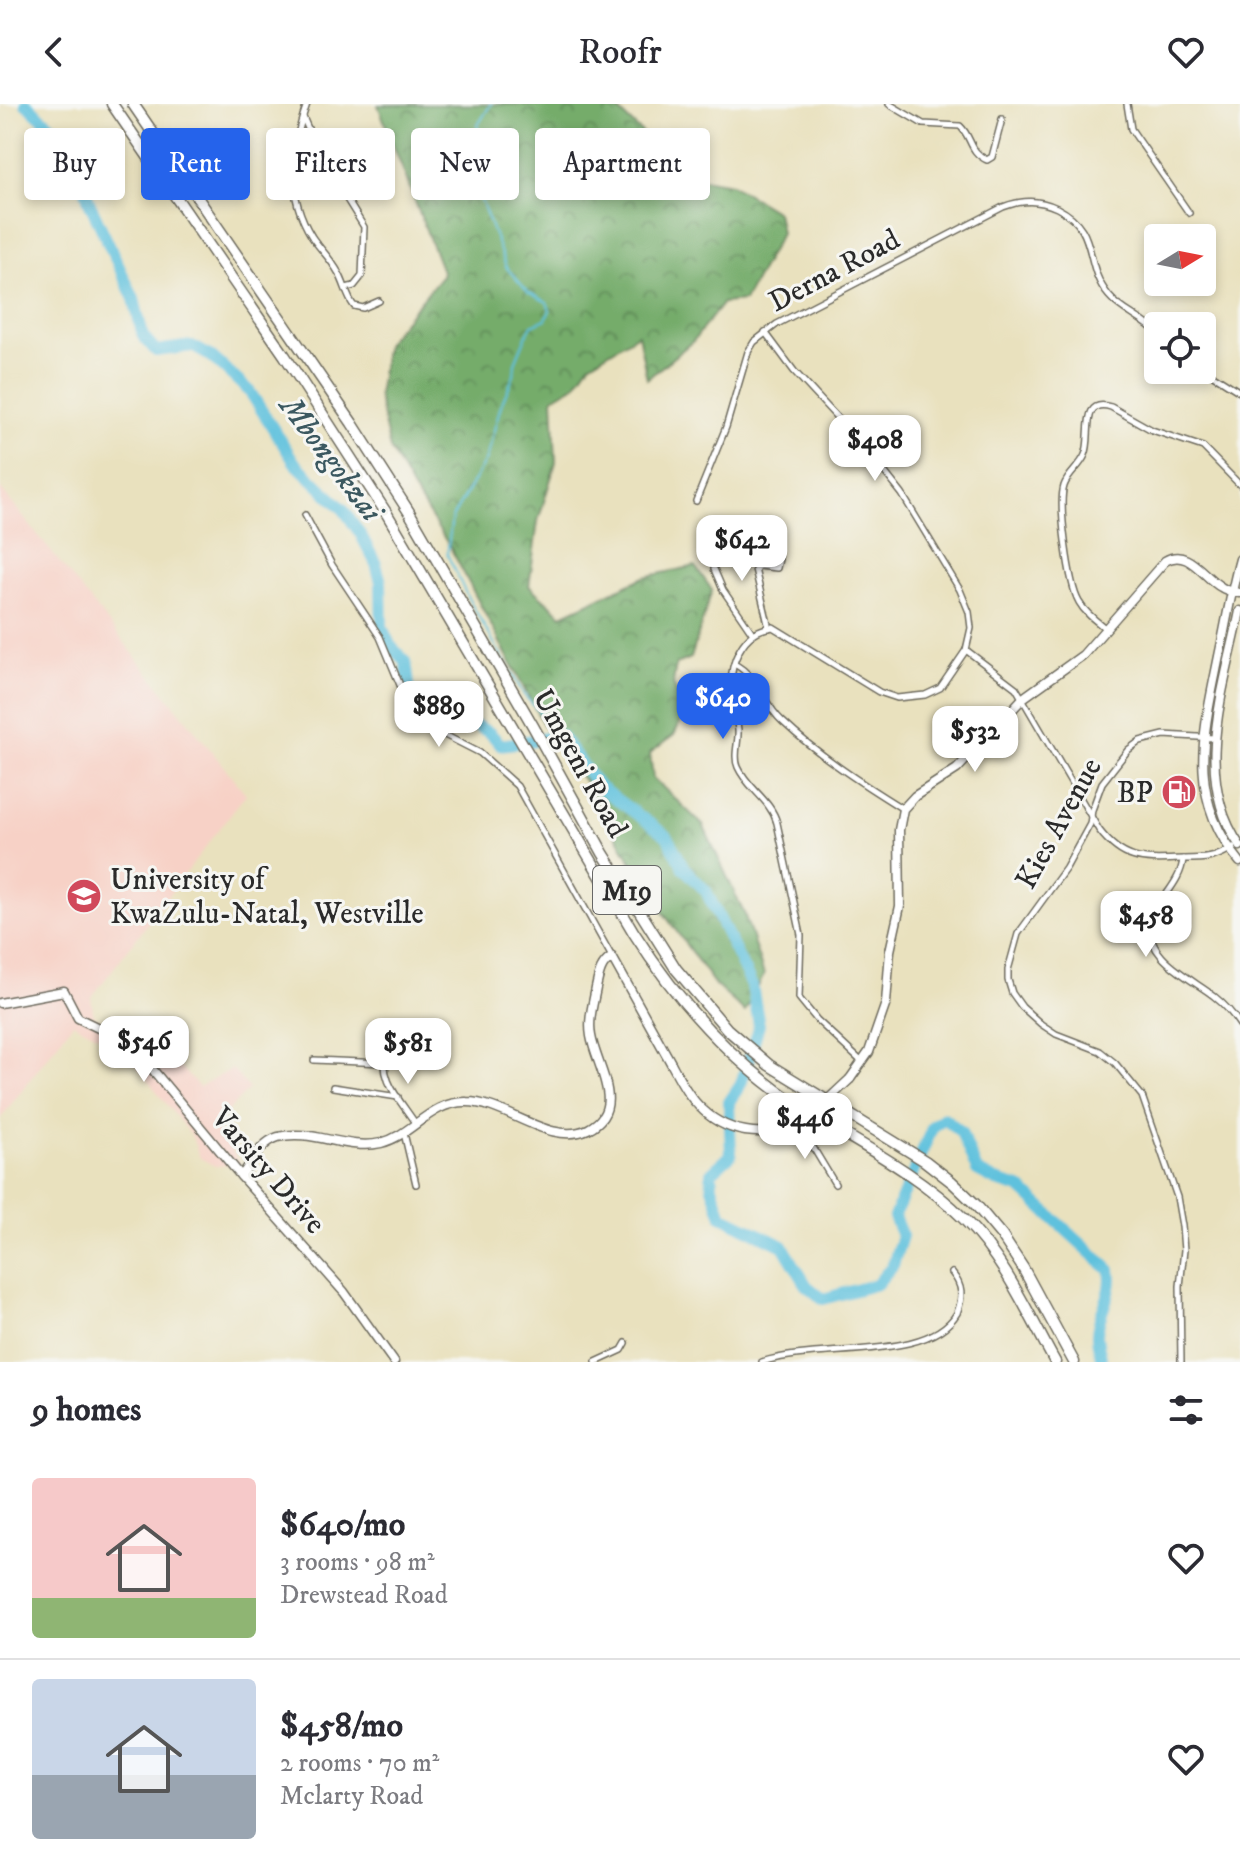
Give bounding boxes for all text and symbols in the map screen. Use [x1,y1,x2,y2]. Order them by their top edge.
icon: back [32,30,76,74]
text: Roofr [578,30,662,75]
icon: heart [1164,30,1208,74]
chip: Buy [24,128,125,200]
chip: Rent [141,128,250,200]
chip: Filters [266,128,395,200]
chip: New [411,128,519,200]
chip: Apartment [535,128,710,200]
street label: Derna Road [763,221,907,321]
north arrow [1144,224,1216,296]
map controls [1144,224,1216,384]
button: locate [1144,312,1216,384]
water label: Mbongokzai [269,387,392,531]
pin: $408 [828,415,922,483]
text: $408 [847,424,903,457]
pin: $642 [695,515,789,583]
text: $642 [714,524,770,557]
pin: $640 [676,673,770,741]
pin: $889 [392,681,486,749]
text: $640 [695,682,751,715]
street label: Umgeni Road [524,683,636,844]
text: $889 [412,690,466,723]
pin: $532 [928,706,1022,774]
text: $532 [950,715,1000,748]
street label: Kies Avenue [1008,752,1110,896]
fuel station icon: BP [1160,773,1198,811]
place label: BP [1117,775,1153,812]
place label: University of KwaZulu-Natal, Westville [110,862,424,933]
road number: M19 [593,866,661,914]
school or university icon: University of KwaZulu-Natal, Westville [65,877,103,915]
pin: $458 [1099,891,1193,959]
text: $458 [1119,900,1173,933]
pin: $546 [97,1016,191,1084]
pin: $581 [361,1018,455,1086]
text: $546 [117,1025,171,1058]
text: $581 [383,1027,433,1060]
pin: $446 [758,1093,852,1161]
street label: Varsity Drive [202,1099,333,1242]
text: $446 [776,1102,834,1135]
icon: filters [1164,1388,1208,1432]
text: 9 homes [32,1389,141,1431]
text: $640/mo [280,1504,405,1546]
icon: home [96,1510,192,1606]
icon: heart [1164,1536,1208,1580]
text: 3 rooms · 98 m² [280,1546,435,1579]
text: Drewstead Road [280,1579,448,1612]
text: $458/mo [280,1705,403,1747]
icon: home [96,1711,192,1807]
icon: heart [1164,1737,1208,1781]
text: 2 rooms · 70 m² [280,1747,439,1780]
text: Mclarty Road [280,1780,423,1813]

